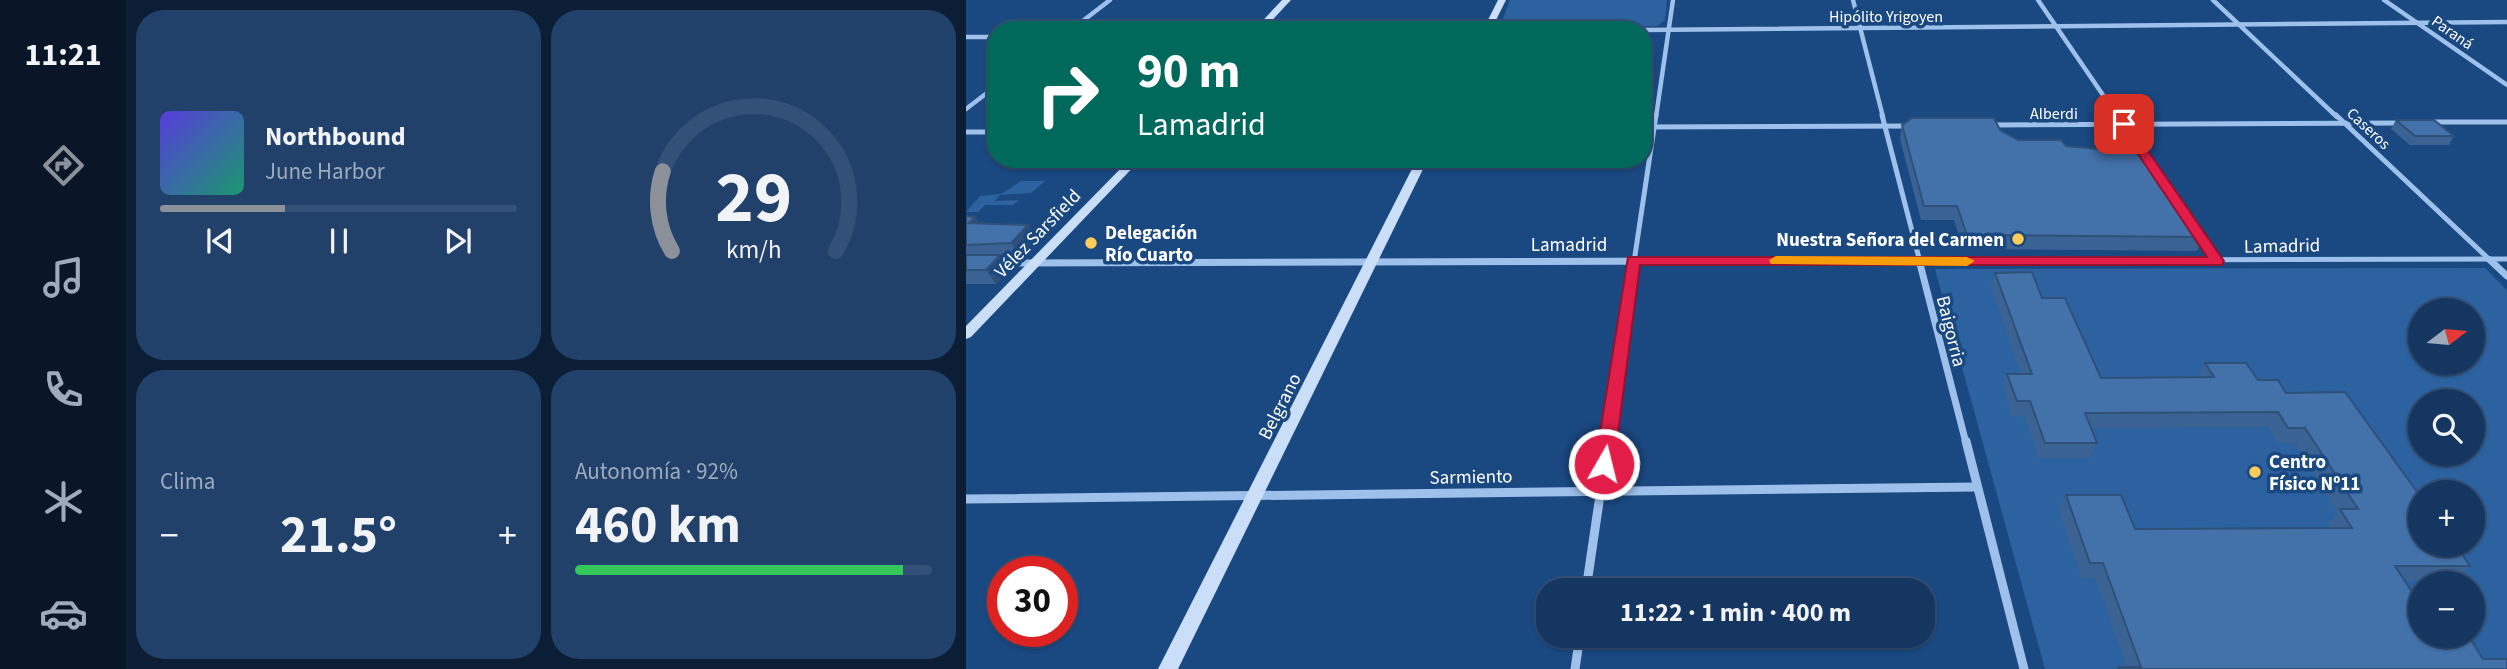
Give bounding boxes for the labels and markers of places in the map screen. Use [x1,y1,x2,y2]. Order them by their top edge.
pin [2094,94,2154,154]
place label: Delegación Río Cuarto [1105,220,1197,269]
place label: Nuestra Señora del Carmen [1776,227,2004,254]
marker: Nuestra Señora del Carmen [2010,231,2026,247]
marker: Delegación Río Cuarto [1083,235,1099,251]
place label: Centro Físico Nº11 [2269,449,2360,498]
marker: Centro Físico Nº11 [2247,464,2263,480]

